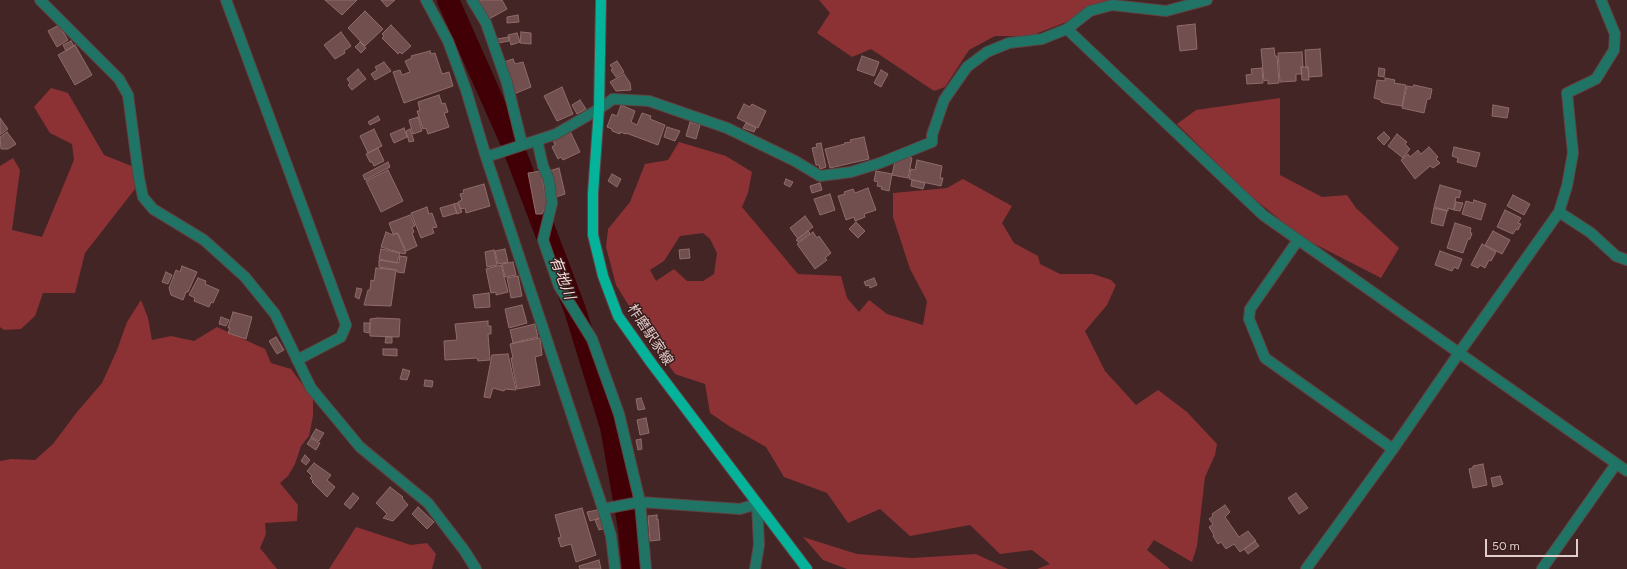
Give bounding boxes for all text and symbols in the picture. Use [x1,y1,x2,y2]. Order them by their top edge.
water label: 有地川 [546,254,578,302]
street label: 柞磨駅家線 [623,301,677,369]
scale bar [1487,531,1580,557]
text: 50 m [1492,539,1520,553]

